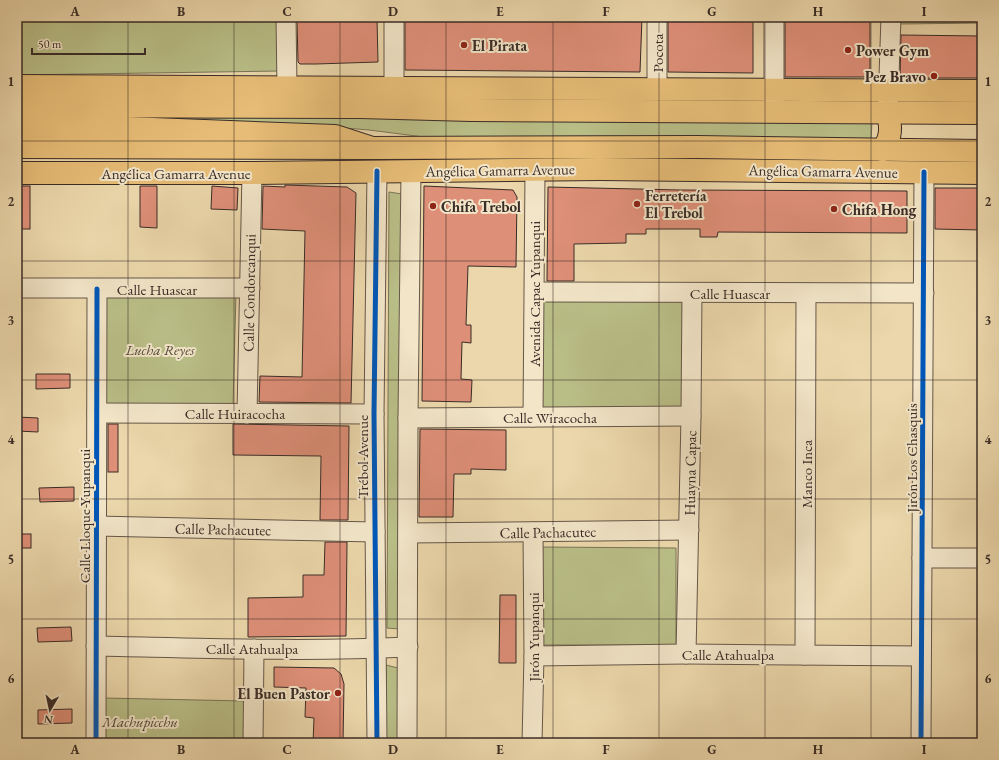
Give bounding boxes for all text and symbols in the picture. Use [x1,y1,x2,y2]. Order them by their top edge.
text: A [69,3,80,20]
text: B [177,3,185,20]
text: C [282,3,292,20]
text: D [388,3,398,20]
text: E [496,3,504,20]
text: F [602,3,610,20]
text: G [707,3,717,20]
text: H [813,3,824,20]
text: I [922,3,927,20]
scale bar [32,30,145,56]
street label: Pocota [648,34,667,72]
text: 50 m [38,36,62,52]
place label: El Pirata [472,36,527,55]
marker: El Pirata [459,40,469,50]
place label: Power Gym [856,41,929,60]
marker: Power Gym [843,45,853,55]
place label: Pez Bravo [865,67,926,86]
marker: Pez Bravo [929,71,939,81]
text: 1 [8,73,15,90]
text: 1 [985,73,992,90]
street label: Angélica Gamarra Avenue [424,159,575,181]
street label: Angélica Gamarra Avenue [747,160,898,182]
street label: Angélica Gamarra Avenue [100,164,251,183]
place label: Ferretería El Trebol [645,186,707,222]
text: 2 [8,193,15,210]
text: 2 [985,193,992,210]
place label: Chifa Trebol [441,197,522,216]
marker: Ferretería El Trebol [632,199,642,209]
place label: Chifa Hong [842,200,917,219]
marker: Chifa Trebol [428,201,438,211]
marker: Chifa Hong [829,204,839,214]
street label: Avenida Capac Yupanqui [525,221,544,368]
street label: Calle Condorcanqui [238,234,260,352]
street label: Calle Huascar [117,280,197,299]
street label: Calle Huascar [690,284,770,303]
text: 3 [8,312,15,329]
text: 3 [985,312,992,329]
park label: Lucha Reyes [125,340,195,359]
street label: Jirón Los Chasquis [902,403,921,515]
street label: Calle Huiracocha [185,404,285,423]
street label: Calle Wiracocha [503,408,597,427]
street label: Trébol Avenue [353,415,372,499]
street label: Huayna Capac [680,430,700,516]
text: 4 [8,431,15,448]
text: 4 [985,431,992,448]
street label: Manco Inca [797,440,816,508]
street label: Calle Lloque Yupanqui [75,448,94,583]
street label: Calle Pachacutec [175,519,271,539]
street label: Calle Pachacutec [500,522,596,542]
text: 5 [8,551,14,568]
text: 5 [985,551,991,568]
street label: Jirón Yupanqui [524,592,543,684]
street label: Calle Atahualpa [206,639,298,658]
street label: Calle Atahualpa [682,645,774,664]
text: 6 [8,670,15,687]
text: 6 [985,670,992,687]
place label: El Buen Pastor [238,684,331,703]
marker: El Buen Pastor [333,688,343,698]
north arrow [30,690,70,730]
text: N [43,712,54,727]
park label: Machupicchu [101,712,178,731]
text: A [69,741,80,758]
text: B [177,741,185,758]
text: C [282,741,292,758]
text: D [388,741,398,758]
text: E [496,741,504,758]
text: F [602,741,610,758]
text: G [707,741,717,758]
text: H [813,741,824,758]
text: I [922,741,927,758]

